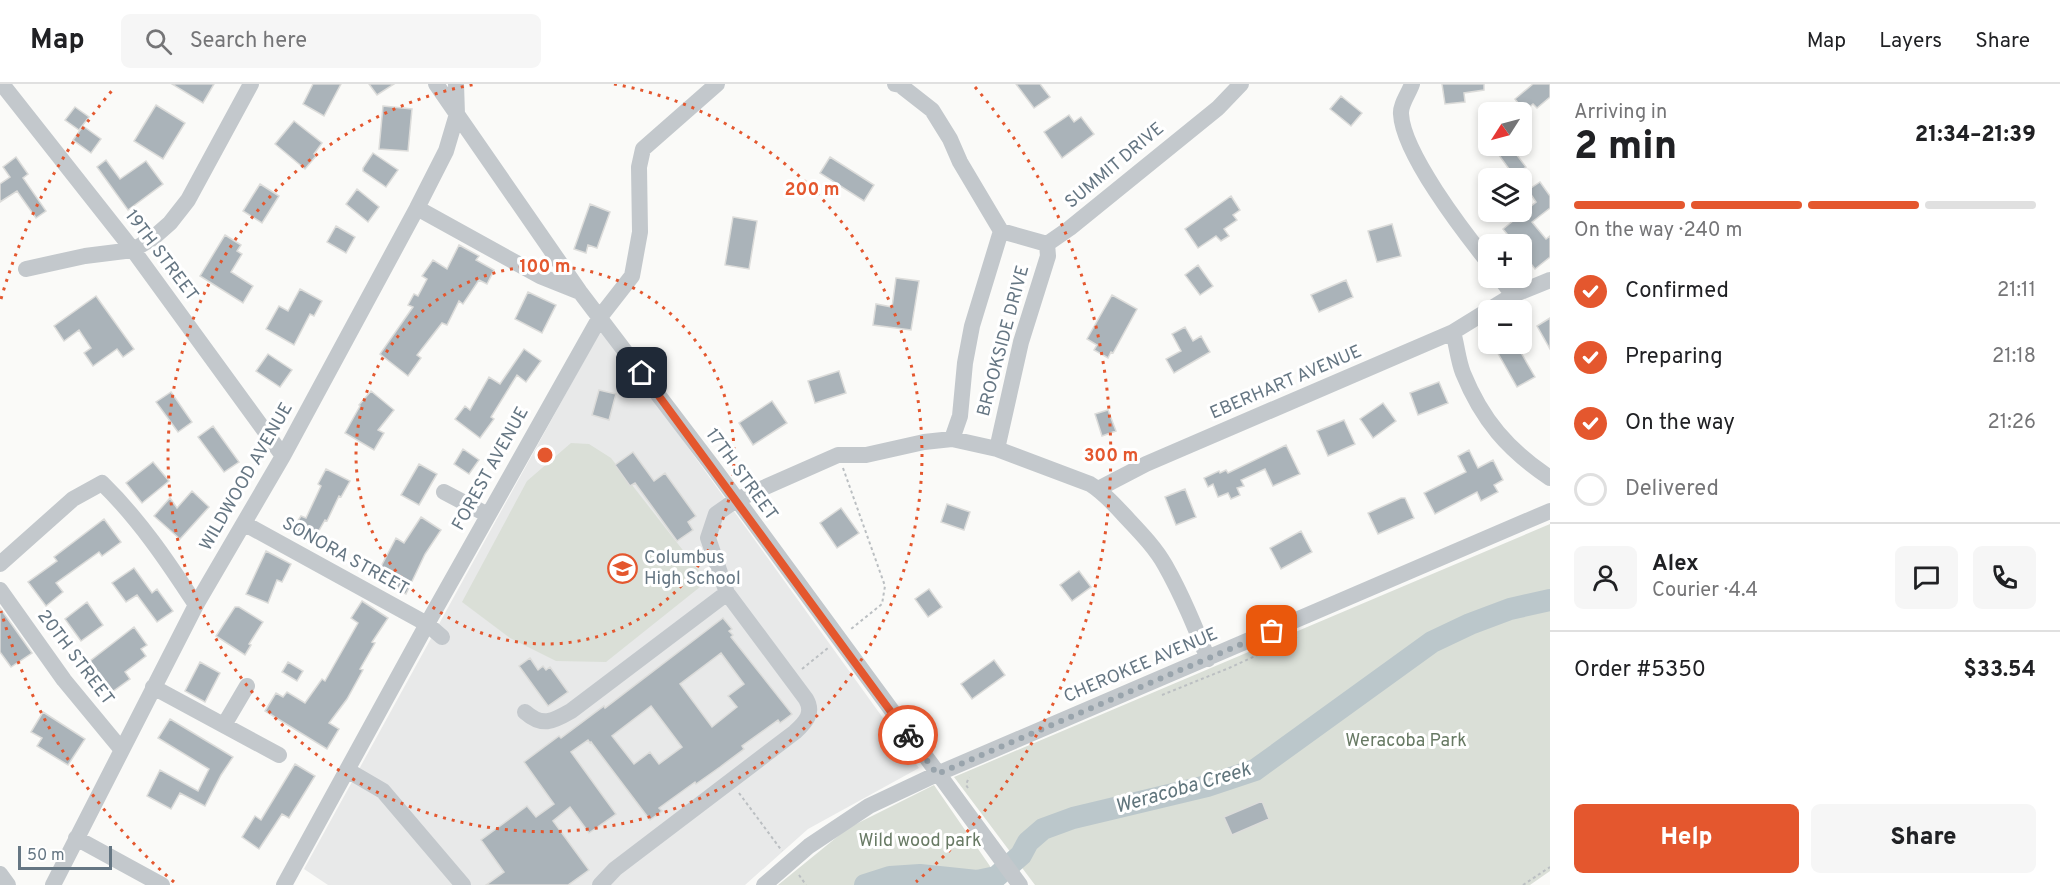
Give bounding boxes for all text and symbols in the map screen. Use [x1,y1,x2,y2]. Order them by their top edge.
search box [121,14,541,68]
text: Map [30,23,85,59]
icon: search [142,25,175,58]
text: Search here [190,28,307,55]
text: Map [1807,28,1846,55]
text: Layers [1879,28,1942,55]
text: Share [1975,28,2030,55]
text: Arriving in [1574,100,1667,126]
north arrow [1478,102,1532,156]
map controls [1478,102,1532,354]
street label: SUMMIT DRIVE [1061,118,1169,214]
text: 21:34–21:39 [1915,122,2036,149]
text: 2 min [1574,124,1677,173]
button: layers [1478,168,1532,222]
text: 200 m [784,179,840,202]
street label: 19TH STREET [119,206,203,306]
text: On the way · 240 m [1574,218,1742,244]
button: + [1478,234,1532,288]
text: 100 m [519,256,571,279]
street label: BROOKSIDE DRIVE [973,263,1035,419]
icon: check [1574,275,1607,308]
text: Confirmed [1625,278,1729,305]
text: 21:11 [1997,278,2036,304]
button: − [1478,300,1532,354]
street label: EBERHART AVENUE [1207,341,1365,425]
icon: check [1574,341,1607,374]
text: Preparing [1625,344,1723,371]
text: 21:18 [1992,344,2036,370]
pin [616,347,667,398]
icon: home [625,356,658,389]
street label: WILDWOOD AVENUE [195,399,299,555]
street label: FOREST AVENUE [447,403,535,535]
icon: check [1574,407,1607,440]
text: On the way [1625,410,1735,437]
text: 21:26 [1988,410,2036,436]
street label: 17TH STREET [700,424,782,526]
centre of rings [535,445,555,465]
text: 300 m [1084,445,1138,468]
text: Delivered [1625,476,1719,503]
street label: SONORA STREET [278,513,412,601]
button: person [1574,546,1637,609]
button: chat [1895,546,1958,609]
button: phone [1973,546,2036,609]
place label: Columbus High School [644,547,741,591]
text: Alex [1652,551,1699,578]
school or university icon: Columbus High School [607,552,639,584]
text: Courier · 4.4 [1652,578,1758,604]
pin [1246,605,1297,656]
street label: 20TH STREET [31,606,119,710]
icon: bag [1255,614,1288,647]
street label: CHEROKEE AVENUE [1061,623,1221,709]
text: Order #5350 [1574,657,1706,684]
text: $33.54 [1963,657,2036,684]
courier [878,705,938,765]
icon: bike [892,719,925,752]
park label: Weracoba Park [1345,730,1467,753]
water label: Weracoba Creek [1112,757,1255,821]
button: Help [1574,804,1799,873]
button: Share [1811,804,2036,873]
park label: Wild wood park [858,830,982,853]
scale bar [18,843,112,870]
text: 50 m [27,846,65,866]

